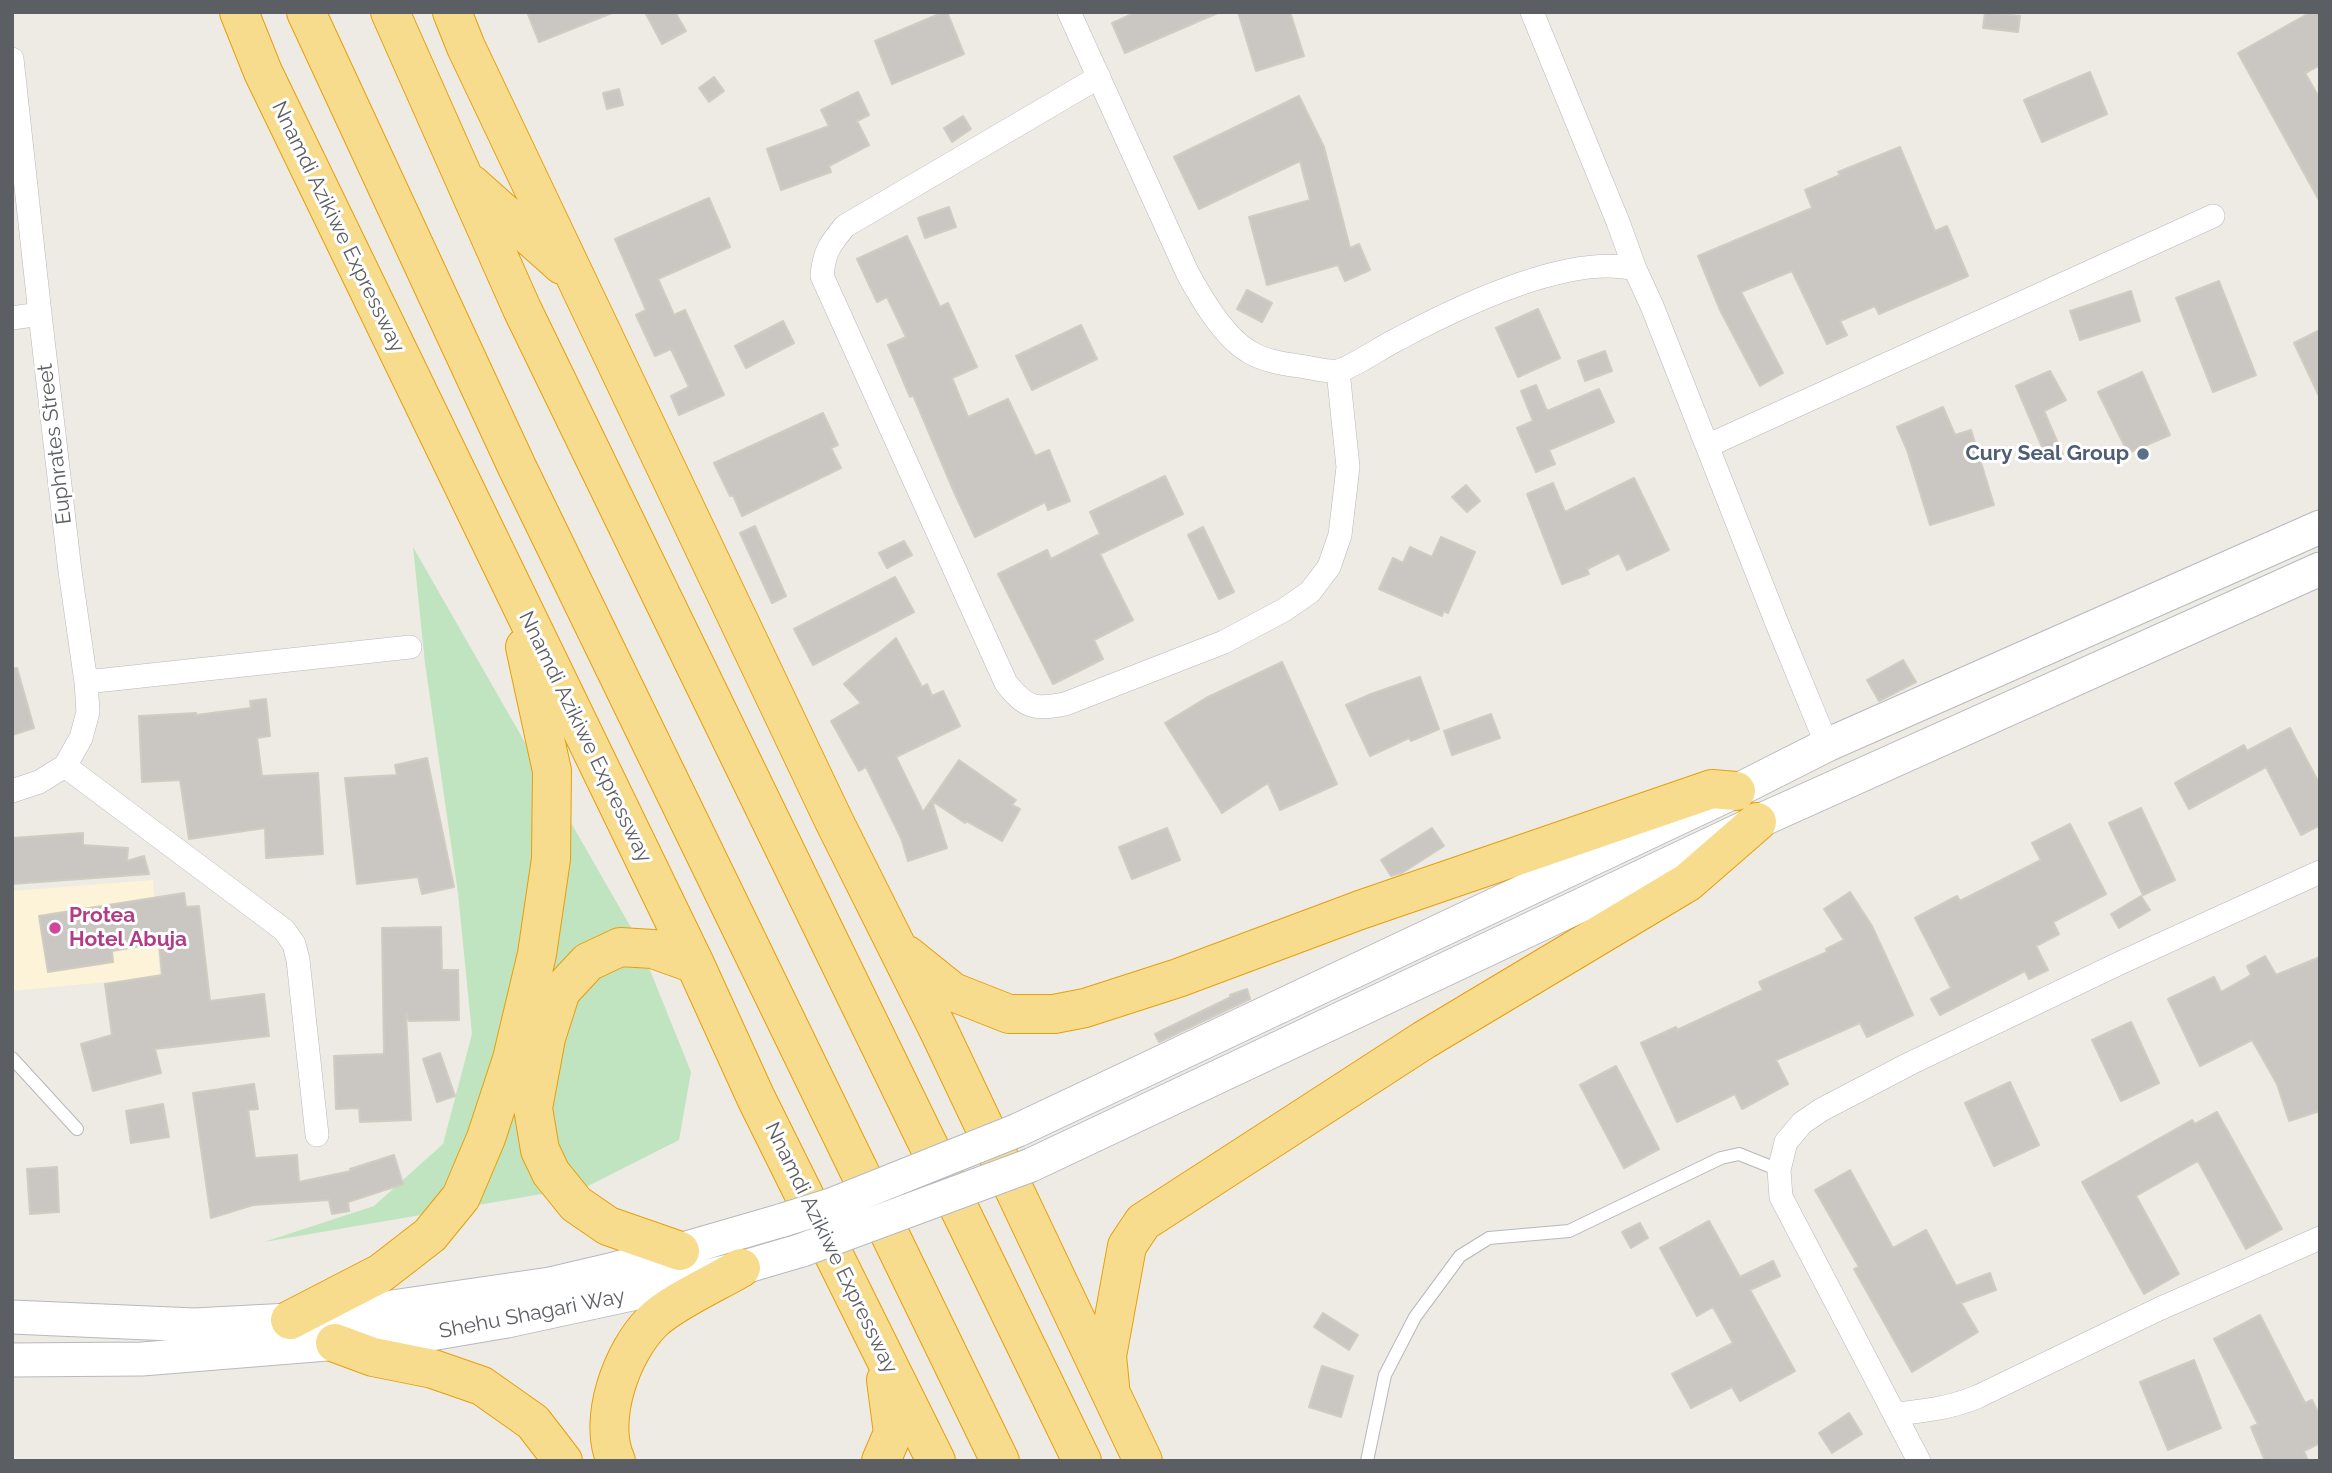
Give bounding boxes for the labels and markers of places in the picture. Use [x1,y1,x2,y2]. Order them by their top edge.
place label: Cury Seal Group [1965,441,2129,467]
marker: Cury Seal Group [2135,446,2151,462]
place label: Protea Hotel Abuja [69,903,187,953]
marker: Protea Hotel Abuja [47,920,63,936]

